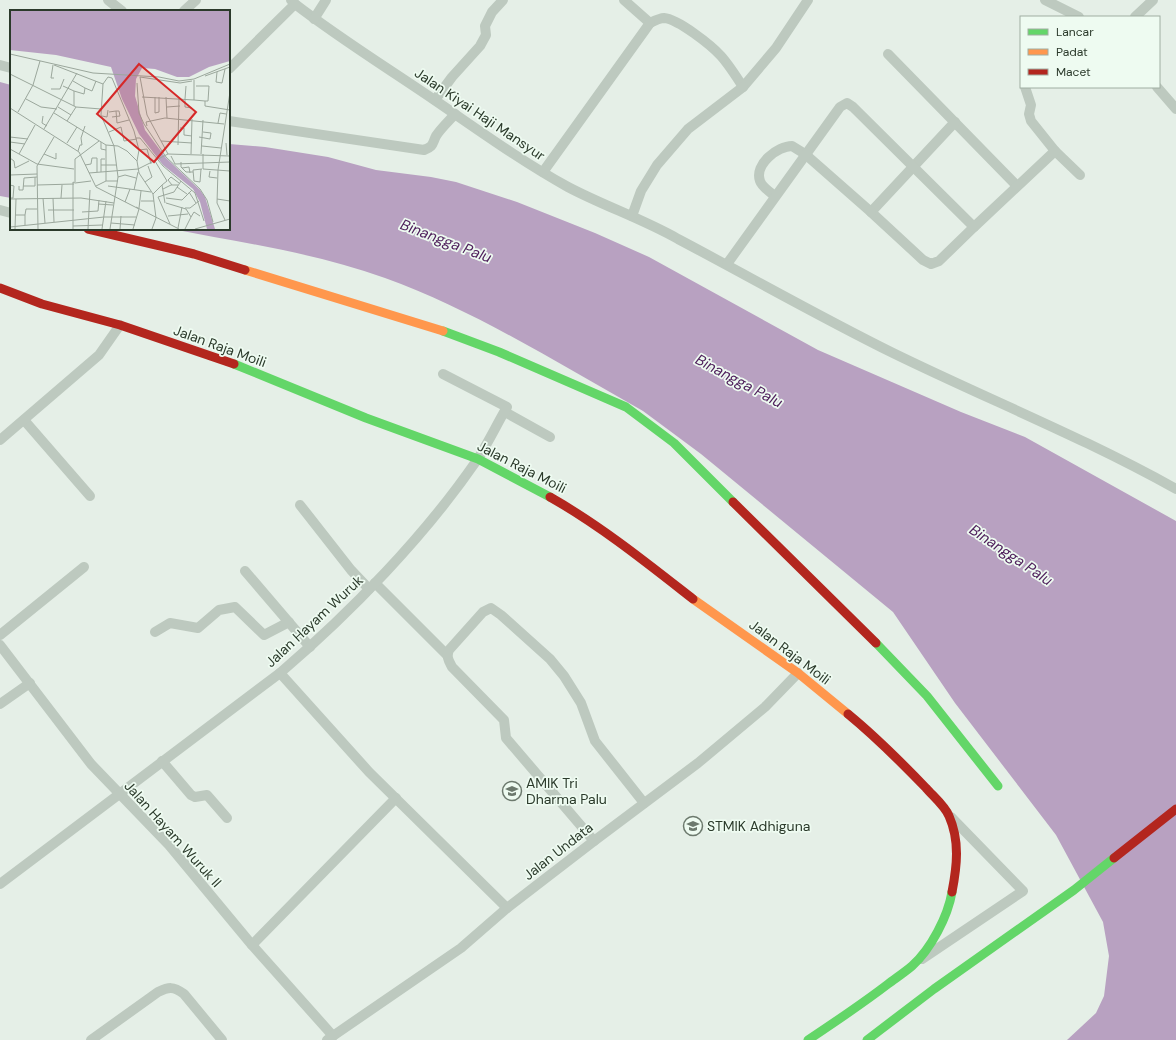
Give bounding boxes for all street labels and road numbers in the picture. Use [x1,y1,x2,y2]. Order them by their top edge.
street label: Jalan Kiyai Haji Mansyur [411,64,549,164]
street label: Jalan Raja Moili [171,321,269,371]
street label: Jalan Raja Moili [474,437,570,497]
street label: Jalan Hayam Wuruk [261,571,367,671]
street label: Jalan Raja Moili [746,615,834,689]
street label: Jalan Hayam Wuruk II [120,777,226,891]
street label: Jalan Undata [520,818,596,884]

